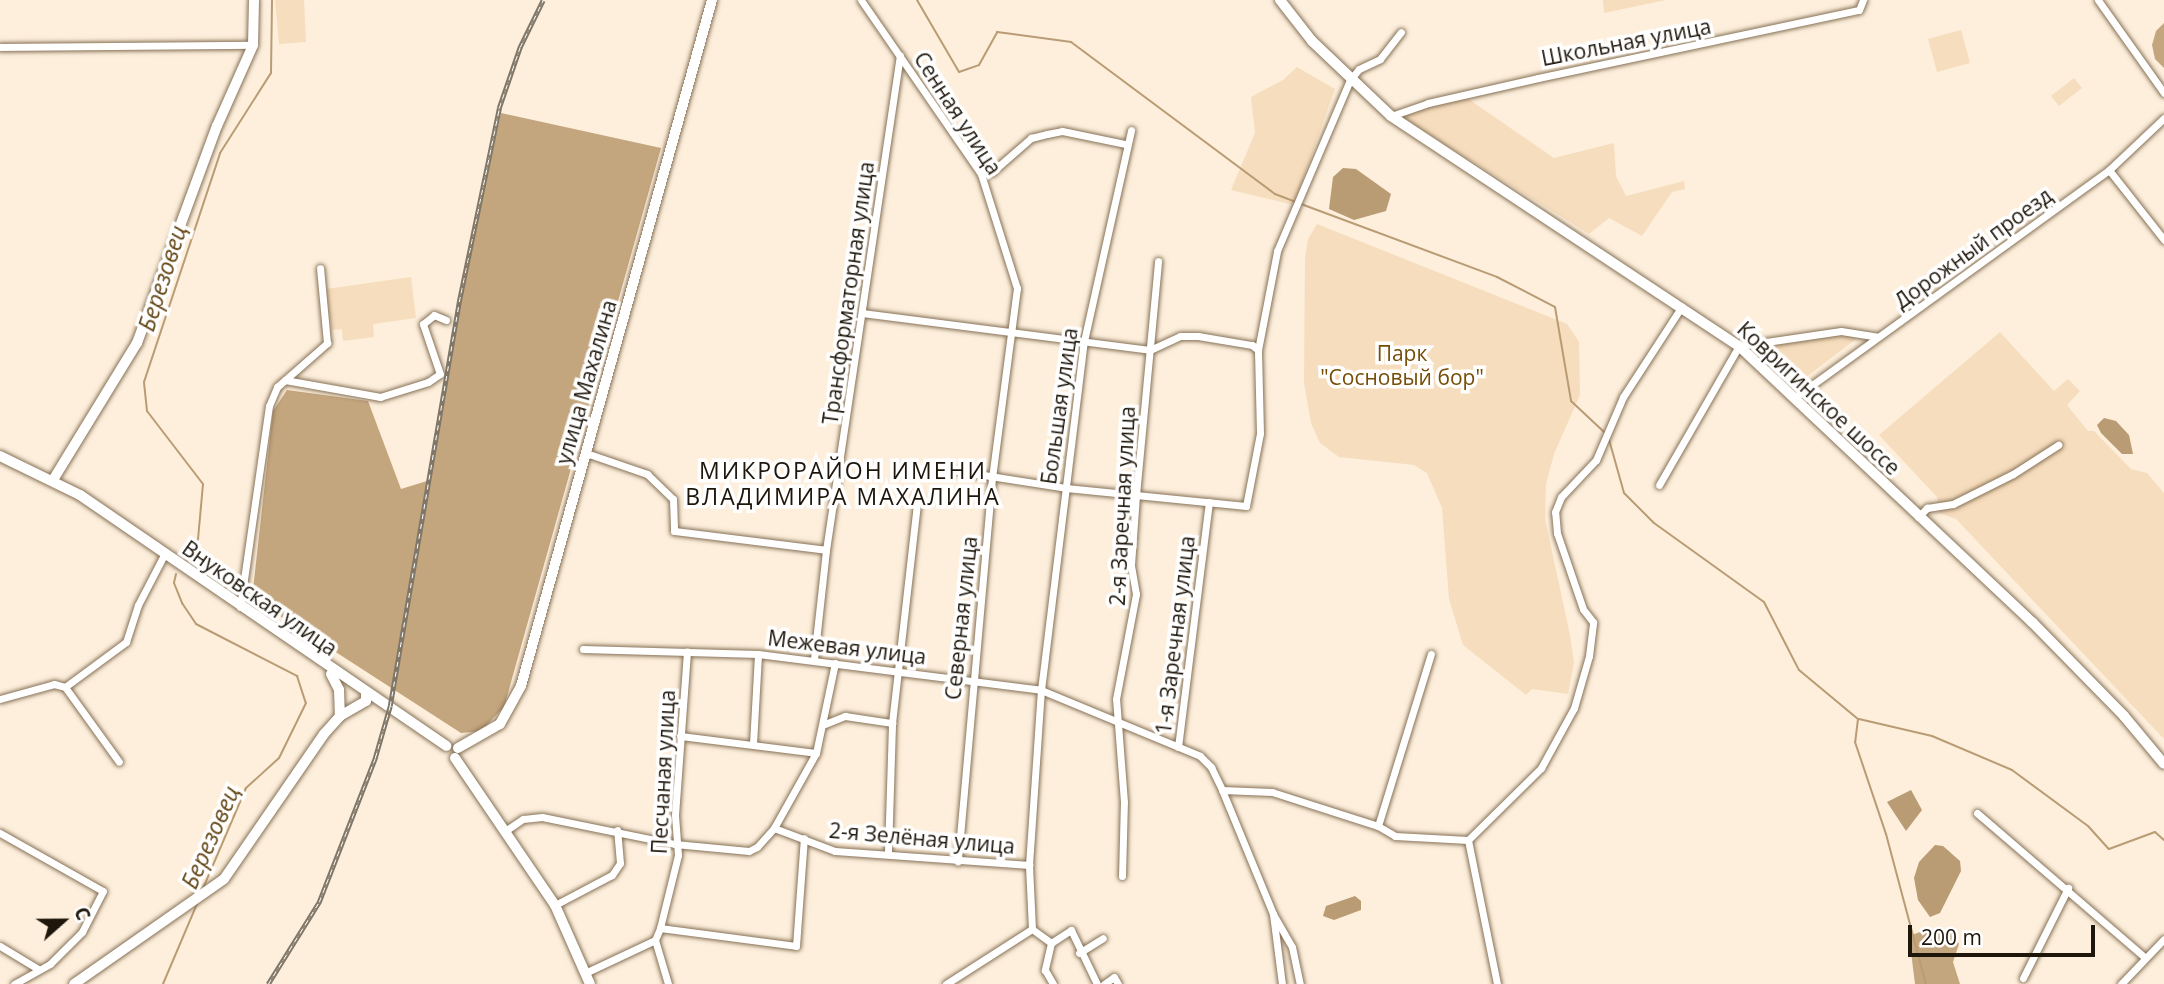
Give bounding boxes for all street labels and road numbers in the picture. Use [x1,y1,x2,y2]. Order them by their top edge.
street label: Школьная улица [1539,13,1713,71]
street label: Сенная улица [909,47,1007,179]
street label: Трансформаторная улица [817,160,879,426]
street label: Дорожный проезд [1889,182,2057,314]
street label: улица Махалина [550,297,622,467]
street label: Ковригинское шоссе [1732,316,1906,480]
street label: Большая улица [1036,326,1082,486]
street label: 2-я Заречная улица [1104,406,1140,606]
street label: 1-я Заречная улица [1150,534,1200,736]
street label: Внуковская улица [178,535,342,661]
street label: Северная улица [940,535,982,701]
street label: Межевая улица [766,625,928,669]
street label: Песчаная улица [646,689,680,855]
street label: 2-я Зелёная улица [828,817,1016,859]

